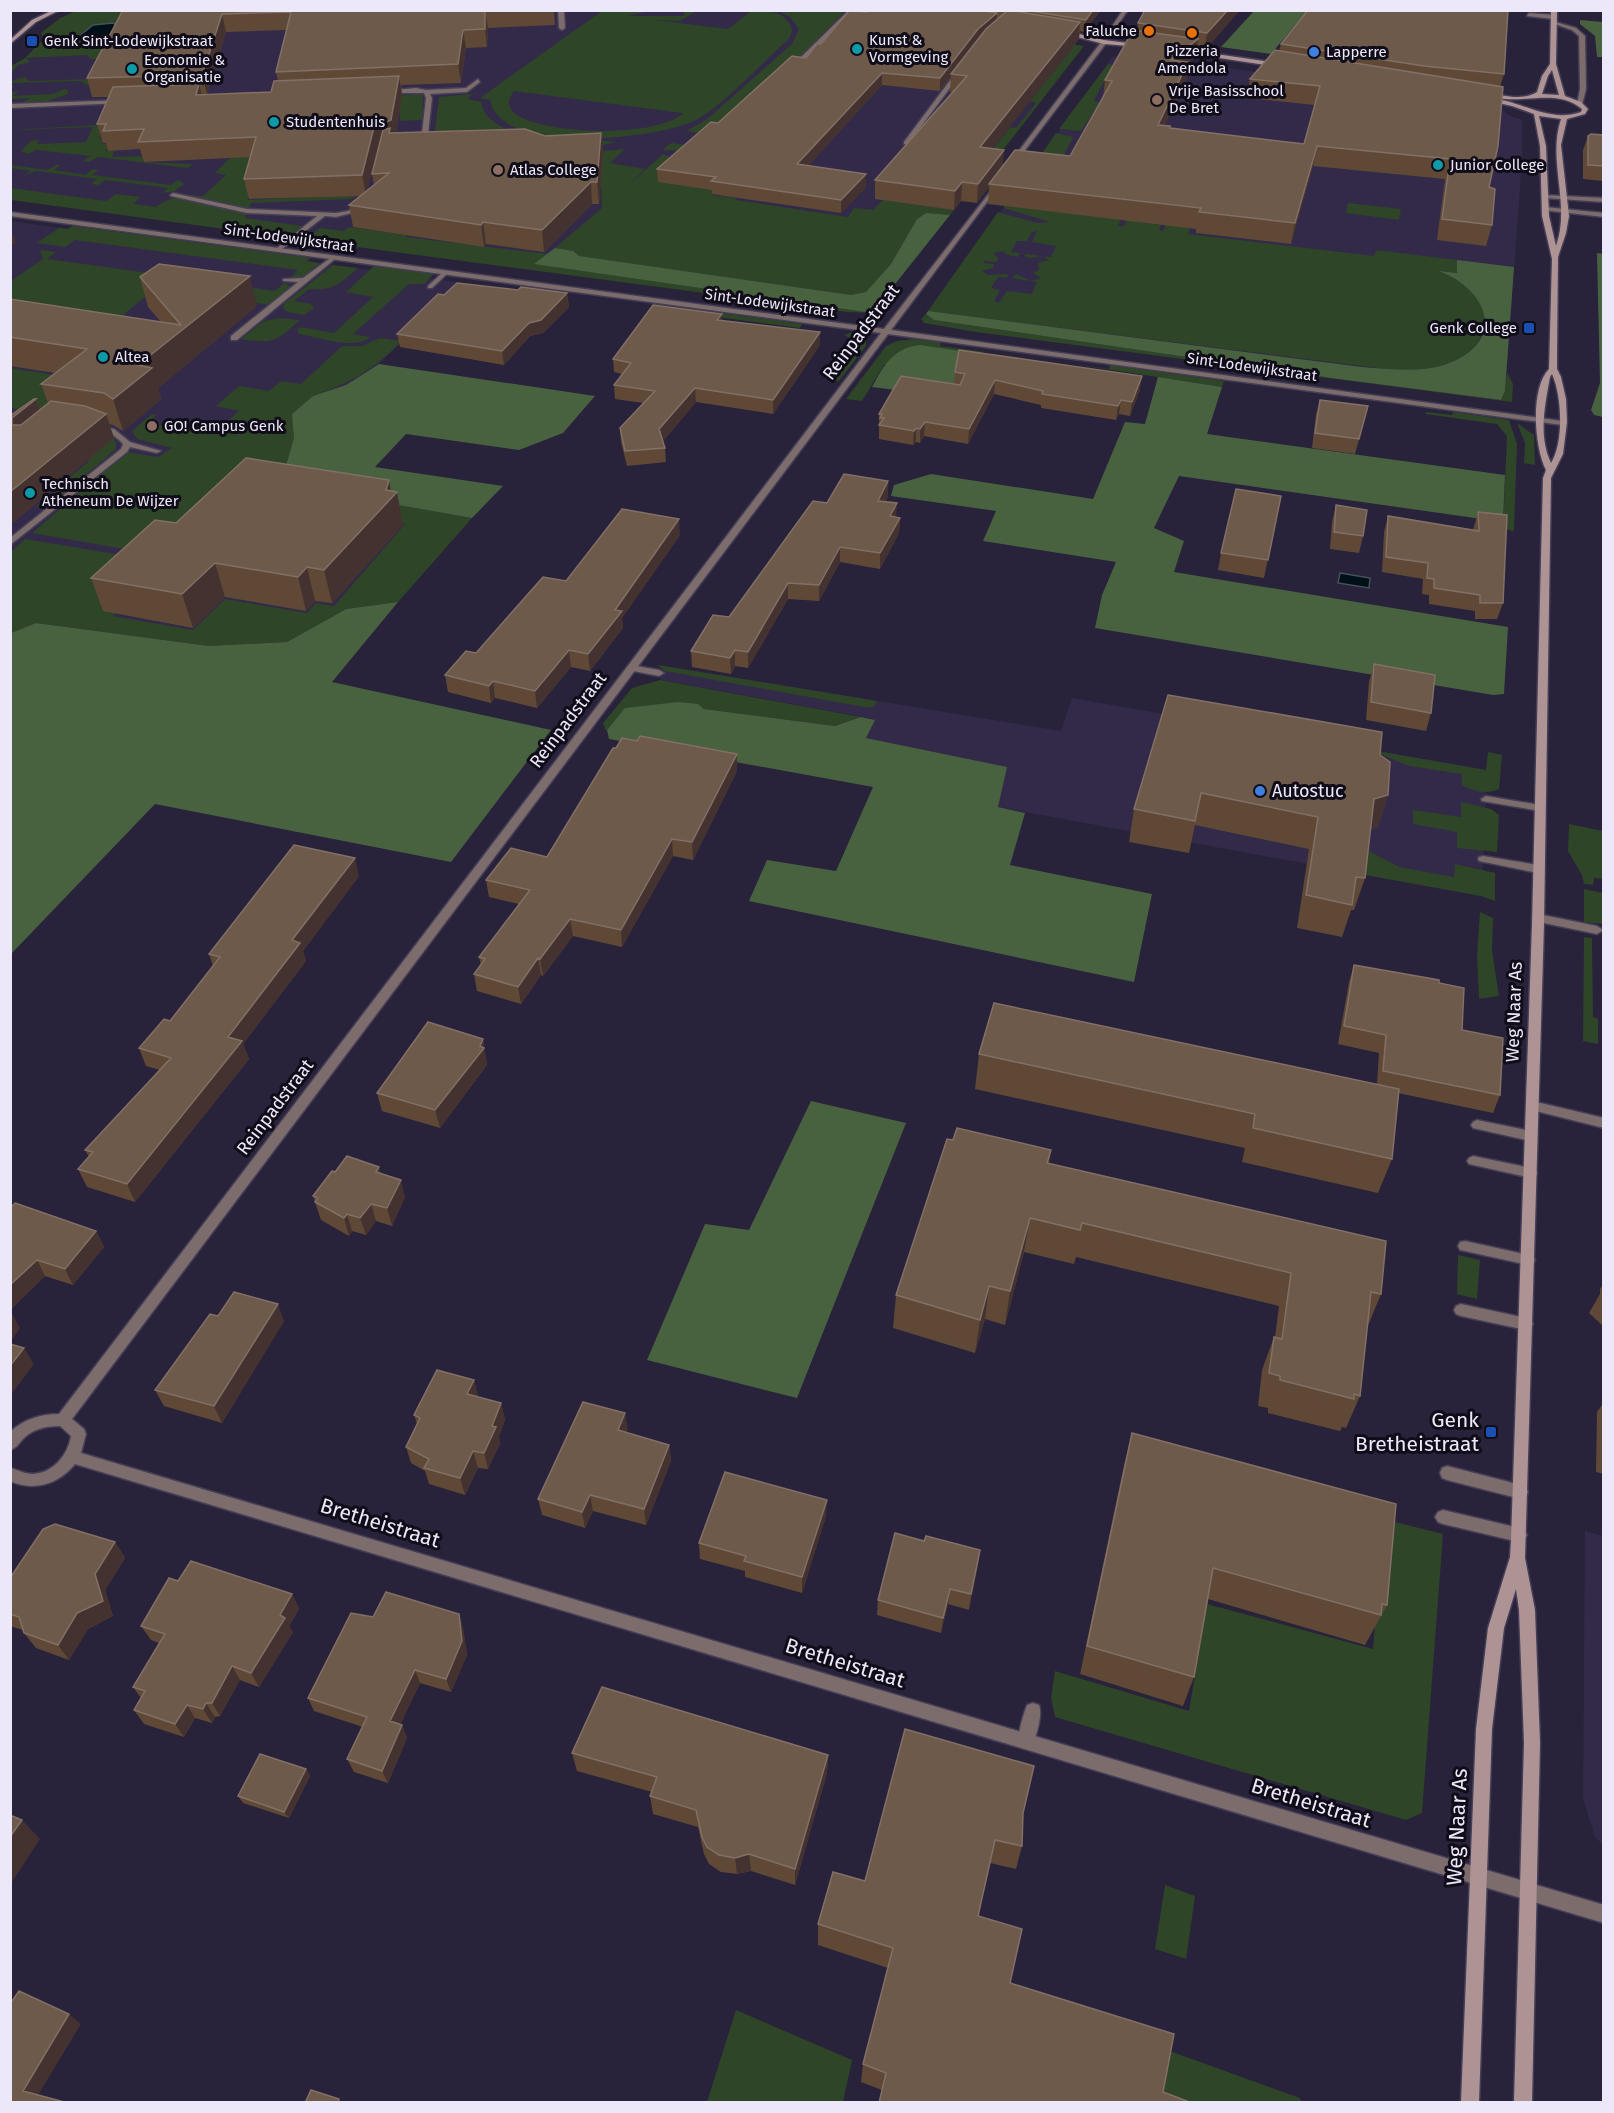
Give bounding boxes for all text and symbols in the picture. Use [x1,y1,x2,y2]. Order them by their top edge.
place label: Faluche [1085,22,1137,40]
marker: Faluche [1142,24,1156,38]
marker: Pizzeria Amendola [1185,26,1199,40]
place label: Kunst & Vormgeving [869,31,948,66]
place label: Genk Sint-Lodewijkstraat [44,32,214,50]
marker: Genk Sint-Lodewijkstraat [25,34,39,48]
marker: Kunst & Vormgeving [850,42,864,56]
place label: Pizzeria Amendola [1158,42,1226,77]
place label: Lapperre [1326,43,1387,61]
marker: Lapperre [1307,45,1321,59]
place label: Economie & Organisatie [144,51,225,86]
marker: Economie & Organisatie [125,62,139,76]
place label: Vrije Basisschool De Bret [1169,82,1284,117]
marker: Vrije Basisschool De Bret [1150,93,1164,107]
place label: Studentenhuis [286,113,385,131]
marker: Studentenhuis [267,115,281,129]
place label: Junior College [1450,156,1544,174]
marker: Junior College [1431,158,1445,172]
place label: Atlas College [510,161,597,179]
marker: Atlas College [491,163,505,177]
street label: Sint-Lodewijkstraat [223,220,356,256]
street label: Reinpadstraat [818,279,904,384]
street label: Sint-Lodewijkstraat [704,285,837,321]
place label: Genk College [1429,319,1517,337]
marker: Genk College [1522,321,1536,335]
place label: Altea [115,348,149,366]
street label: Sint-Lodewijkstraat [1186,349,1319,385]
marker: Altea [96,350,110,364]
place label: GO! Campus Genk [164,417,284,435]
marker: GO! Campus Genk [145,419,159,433]
place label: Technisch Atheneum De Wijzer [42,475,179,510]
marker: Technisch Atheneum De Wijzer [23,486,37,500]
street label: Reinpadstraat [525,667,611,772]
place label: Autostuc [1272,780,1344,802]
marker: Autostuc [1253,784,1267,798]
street label: Weg Naar As [1501,961,1527,1063]
street label: Reinpadstraat [232,1054,318,1159]
place label: Genk Bretheistraat [1355,1407,1479,1457]
marker: Genk Bretheistraat [1484,1425,1498,1439]
street label: Bretheistraat [317,1492,444,1554]
street label: Bretheistraat [782,1632,909,1694]
street label: Weg Naar As [1441,1767,1473,1886]
street label: Bretheistraat [1248,1772,1375,1834]

